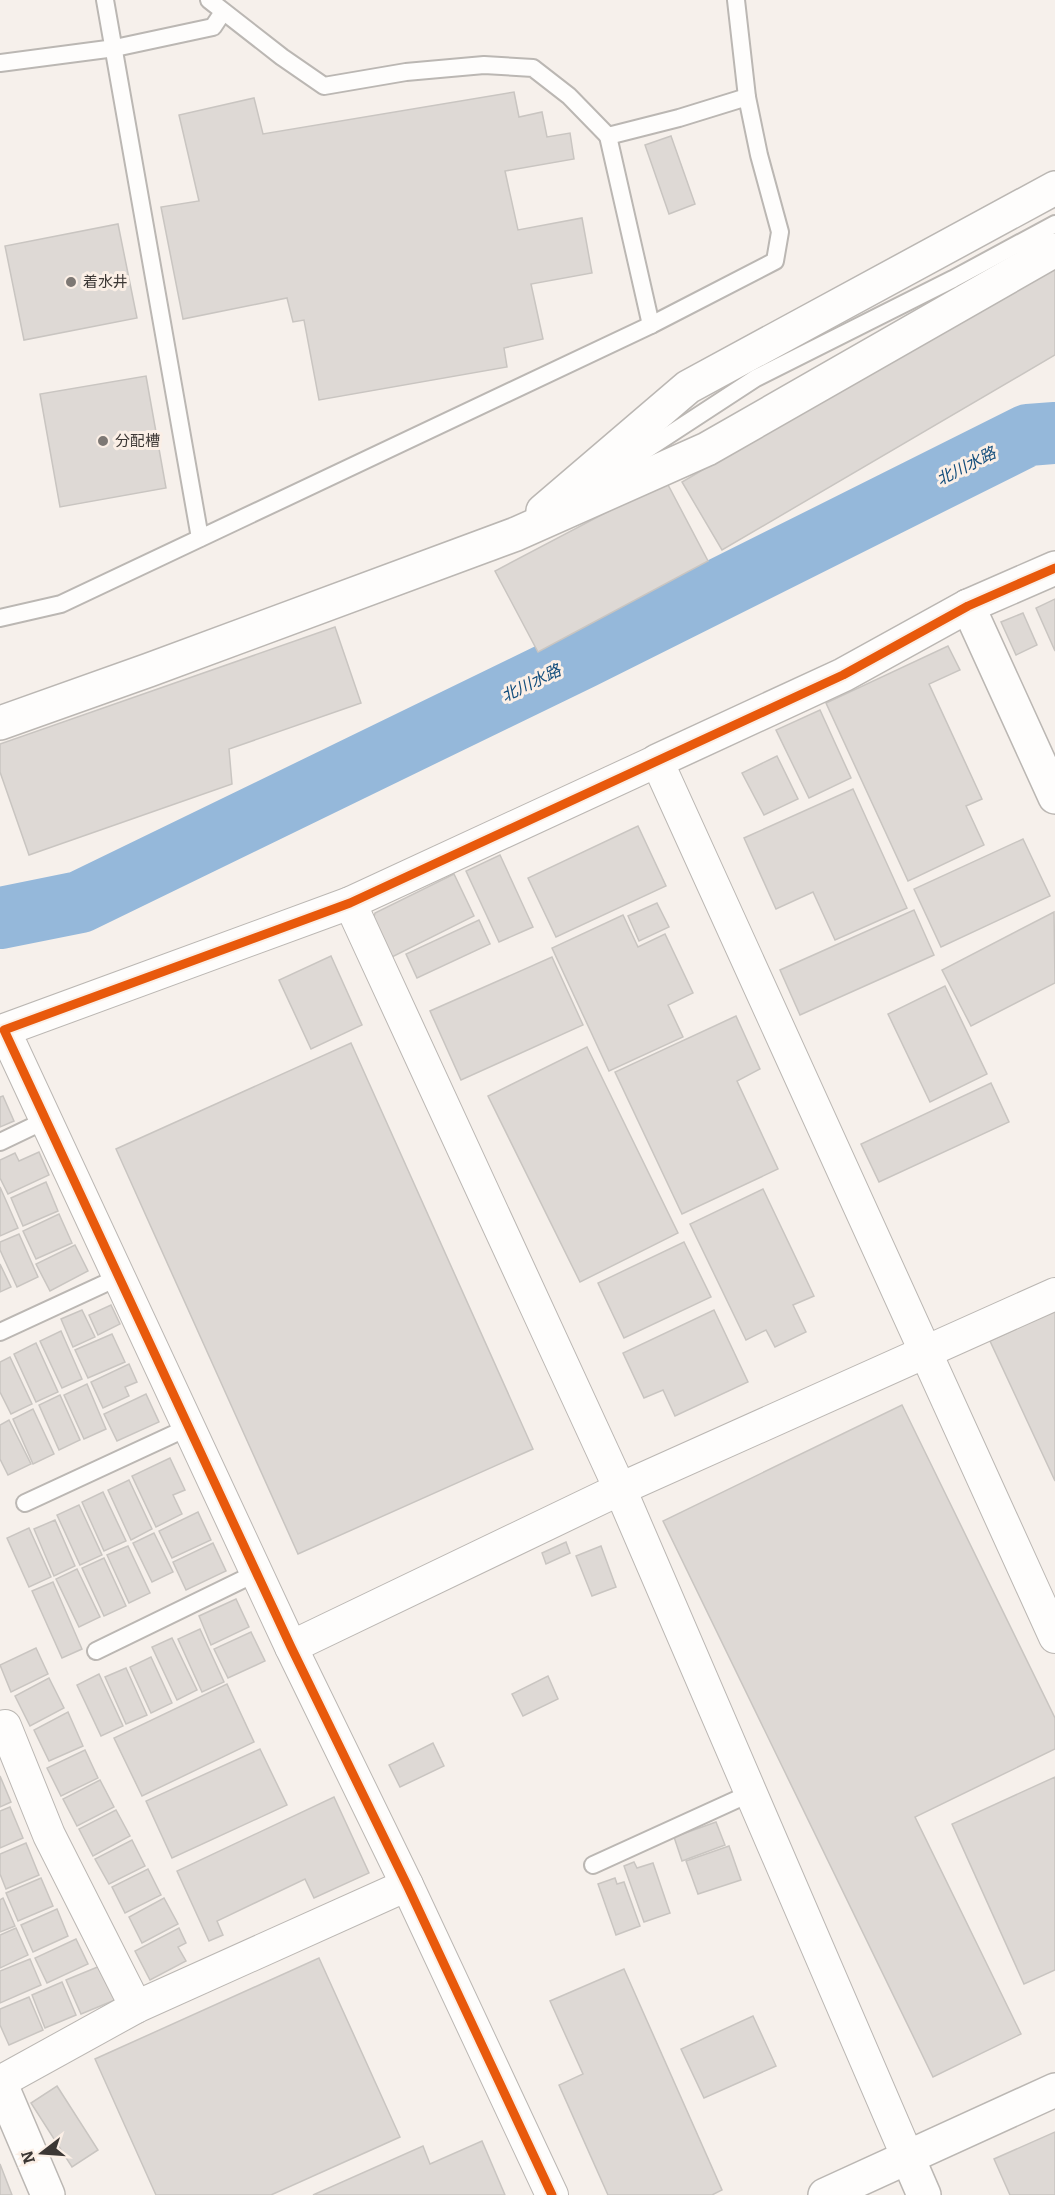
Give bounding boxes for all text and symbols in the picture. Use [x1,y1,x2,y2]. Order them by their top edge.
place label: 着水井 [83,273,128,291]
marker: 着水井 [64,275,78,289]
place label: 分配槽 [115,432,160,450]
marker: 分配槽 [96,434,110,448]
water label: 北川水路 [933,442,1001,489]
water label: 北川水路 [498,660,566,706]
north arrow [12,2123,72,2183]
text: N [17,2149,39,2166]

